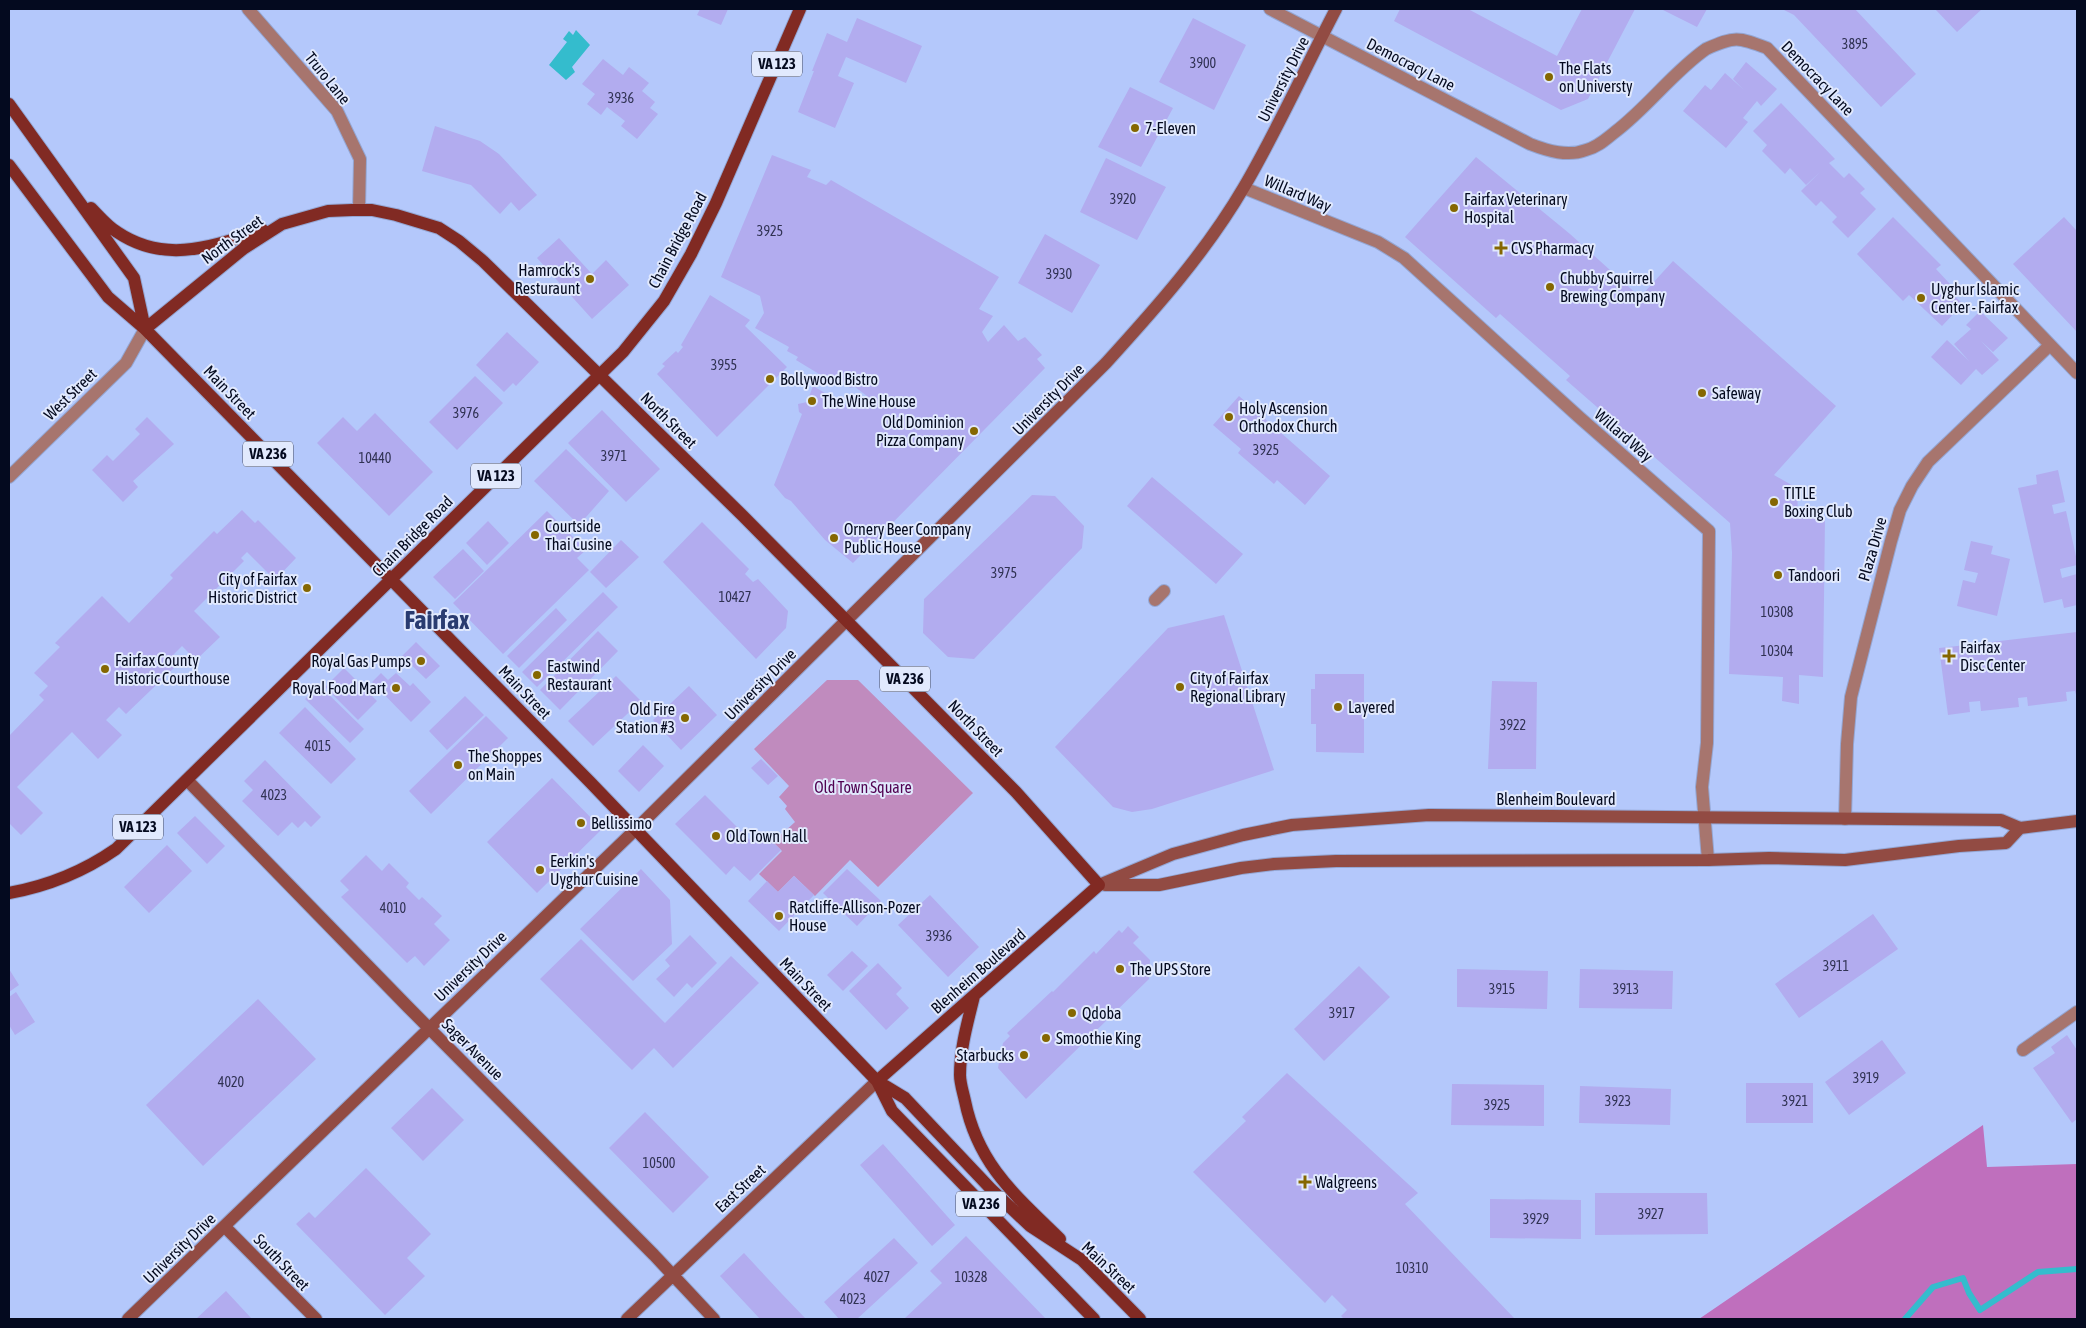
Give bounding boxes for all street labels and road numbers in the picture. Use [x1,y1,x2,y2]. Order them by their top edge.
street label: University Drive [1254,33,1313,125]
street label: Democracy Lane [1364,34,1458,95]
street label: Democracy Lane [1777,37,1858,120]
street label: Truro Lane [302,48,354,108]
road number: VA 123 [752,52,802,76]
street label: Willard Way [1261,171,1334,216]
street label: Chain Bridge Road [644,189,711,292]
street label: North Street [198,211,266,267]
street label: University Drive [1009,360,1088,439]
street label: Main Street [200,362,260,423]
street label: West Street [40,364,100,423]
street label: North Street [637,388,701,452]
street label: Willard Way [1591,405,1657,466]
road number: VA 236 [243,442,293,466]
road number: VA 123 [471,464,521,488]
street label: Chain Bridge Road [368,492,457,581]
street label: Plaza Drive [1854,515,1890,583]
street label: University Drive [721,645,800,724]
street label: Main Street [495,662,555,723]
road number: VA 236 [880,666,930,692]
street label: North Street [945,696,1007,760]
street label: Blenheim Boulevard [1496,790,1616,808]
road number: VA 123 [113,814,163,840]
street label: Blenheim Boulevard [927,925,1029,1017]
street label: University Drive [430,927,510,1006]
street label: Main Street [776,954,836,1015]
street label: Sager Avenue [438,1015,507,1084]
street label: East Street [711,1160,769,1216]
road number: VA 236 [956,1192,1006,1216]
street label: University Drive [139,1209,219,1288]
street label: South Street [251,1230,314,1294]
street label: Main Street [1078,1238,1140,1297]

